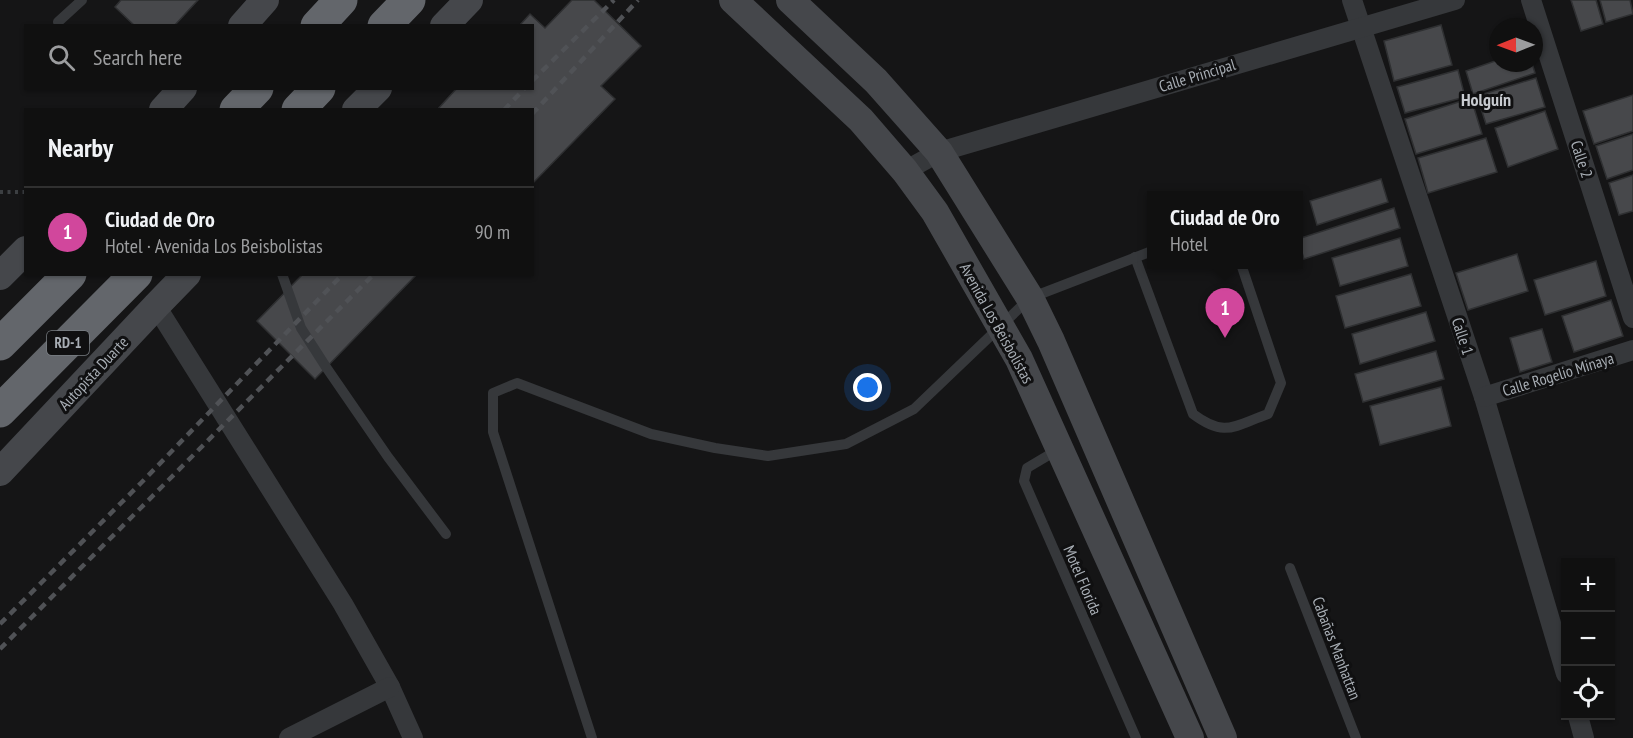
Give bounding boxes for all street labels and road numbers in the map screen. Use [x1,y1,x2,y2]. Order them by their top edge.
street label: Calle Principal [1156,54,1238,96]
street label: Calle 2 [1567,138,1597,180]
street label: Avenida Los Beisbolistas [956,259,1038,387]
street label: Calle 1 [1448,315,1478,357]
road number: RD-1 [47,331,89,355]
street label: Autopista Duarte [54,332,132,414]
street label: Calle Rogelio Minaya [1500,348,1616,400]
street label: Motel Florida [1059,542,1107,618]
street label: Cabañas Manhattan [1308,594,1366,702]

